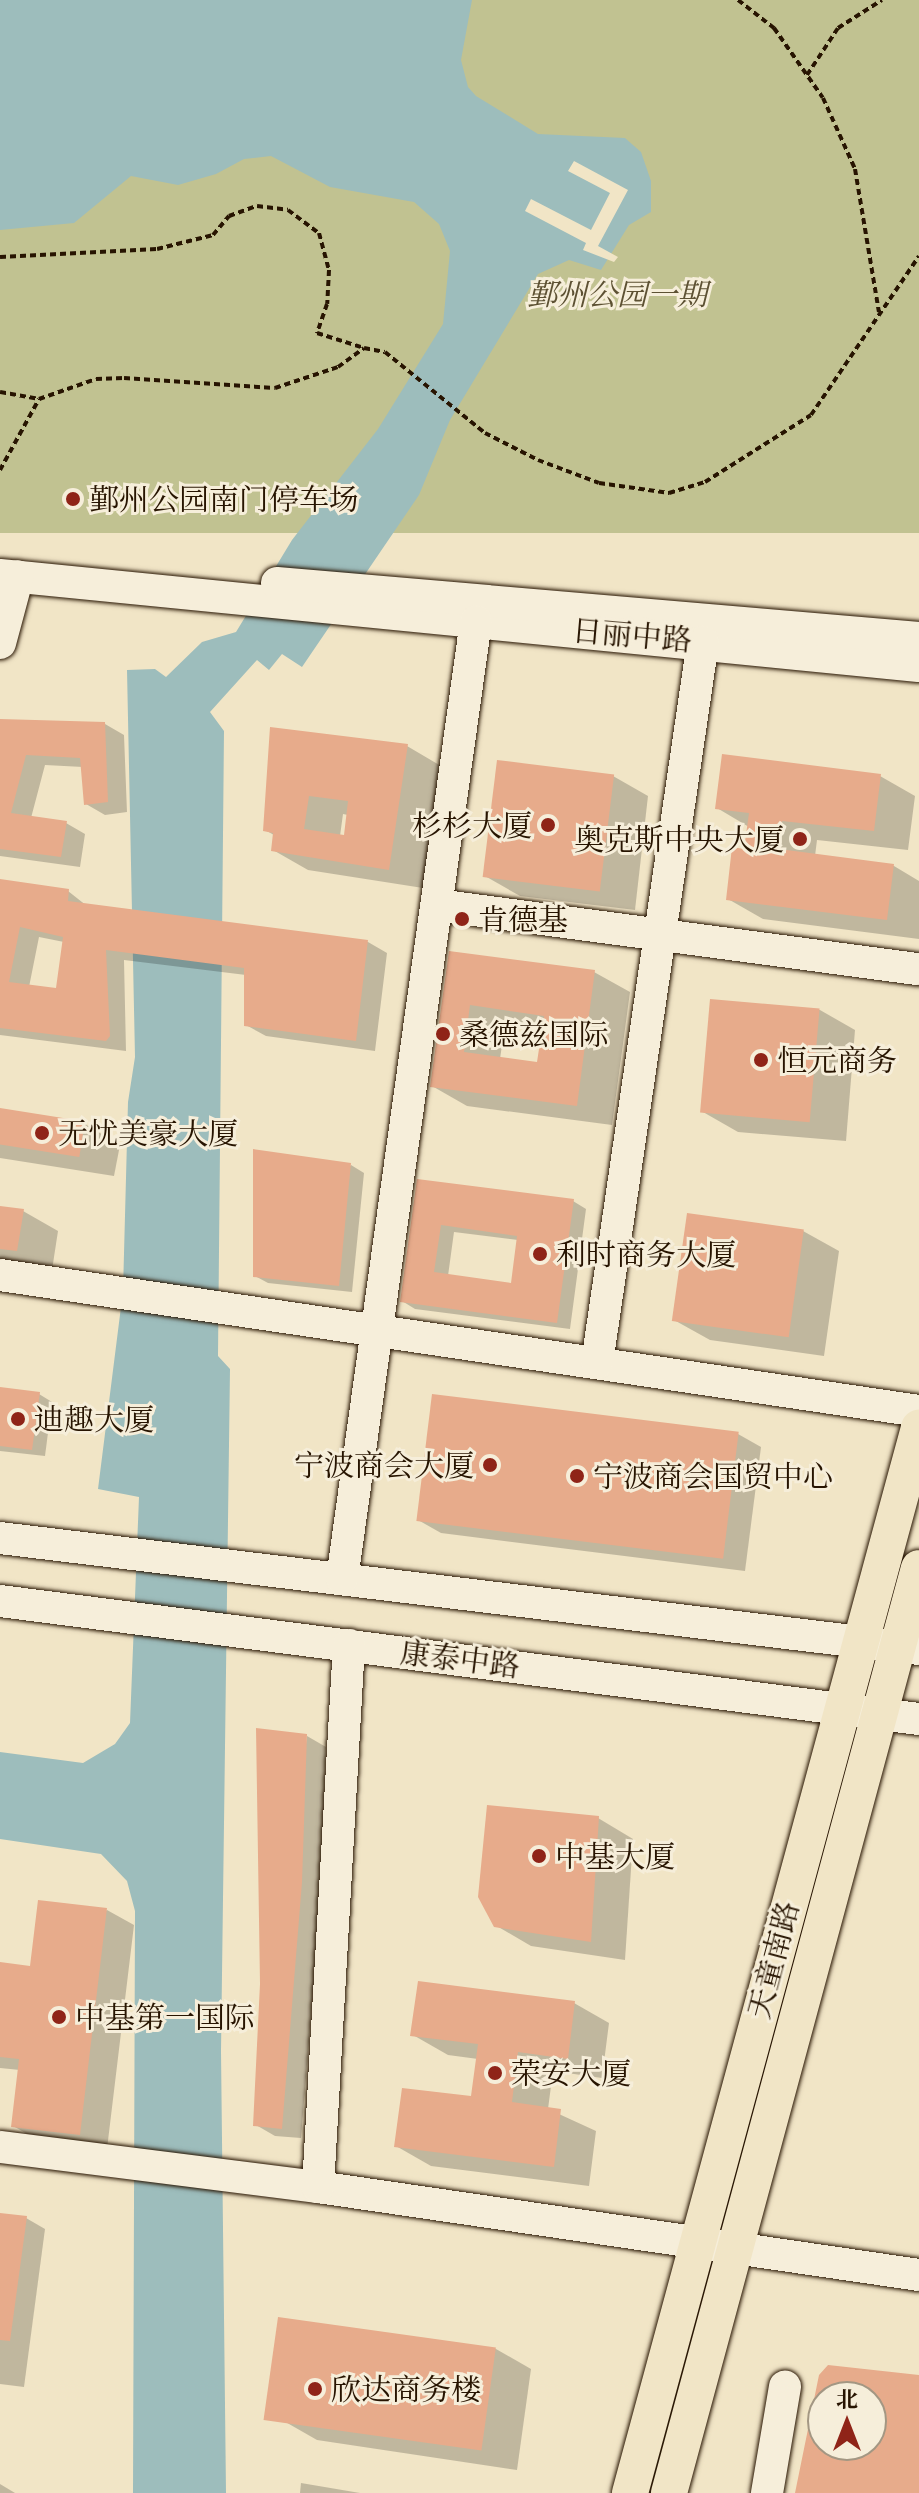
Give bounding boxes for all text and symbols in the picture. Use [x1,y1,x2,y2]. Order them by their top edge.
park label: 鄞州公园一期 [527,276,707,312]
place label: 鄞州公园南门停车场 [89,481,359,517]
marker: 鄞州公园南门停车场 [64,490,82,508]
street label: 日丽中路 [571,612,693,658]
place label: 杉杉大厦 [412,807,532,843]
marker: 杉杉大厦 [539,816,557,834]
place label: 奥克斯中央大厦 [574,821,784,857]
marker: 奥克斯中央大厦 [791,830,809,848]
place label: 肯德基 [478,901,568,937]
marker: 肯德基 [453,910,471,928]
place label: 桑德兹国际 [459,1016,609,1052]
marker: 桑德兹国际 [434,1025,452,1043]
place label: 恒元商务 [777,1042,897,1078]
marker: 恒元商务 [752,1051,770,1069]
place label: 无忧美豪大厦 [58,1115,238,1151]
marker: 无忧美豪大厦 [33,1124,51,1142]
place label: 利时商务大厦 [556,1236,736,1272]
marker: 利时商务大厦 [531,1245,549,1263]
place label: 迪趣大厦 [34,1401,154,1437]
marker: 迪趣大厦 [9,1410,27,1428]
place label: 宁波商会大厦 [294,1447,474,1483]
marker: 宁波商会大厦 [481,1456,499,1474]
place label: 宁波商会国贸中心 [593,1458,833,1494]
marker: 宁波商会国贸中心 [568,1467,586,1485]
street label: 康泰中路 [398,1634,522,1684]
place label: 中基大厦 [555,1838,675,1874]
marker: 中基大厦 [530,1847,548,1865]
street label: 天童南路 [740,1897,806,2023]
place label: 中基第一国际 [75,1999,255,2035]
marker: 中基第一国际 [50,2008,68,2026]
place label: 荣安大厦 [511,2055,631,2091]
marker: 荣安大厦 [486,2064,504,2082]
place label: 欣达商务楼 [331,2371,481,2407]
marker: 欣达商务楼 [306,2380,324,2398]
north arrow [807,2381,887,2461]
text: 北 [836,2383,858,2415]

